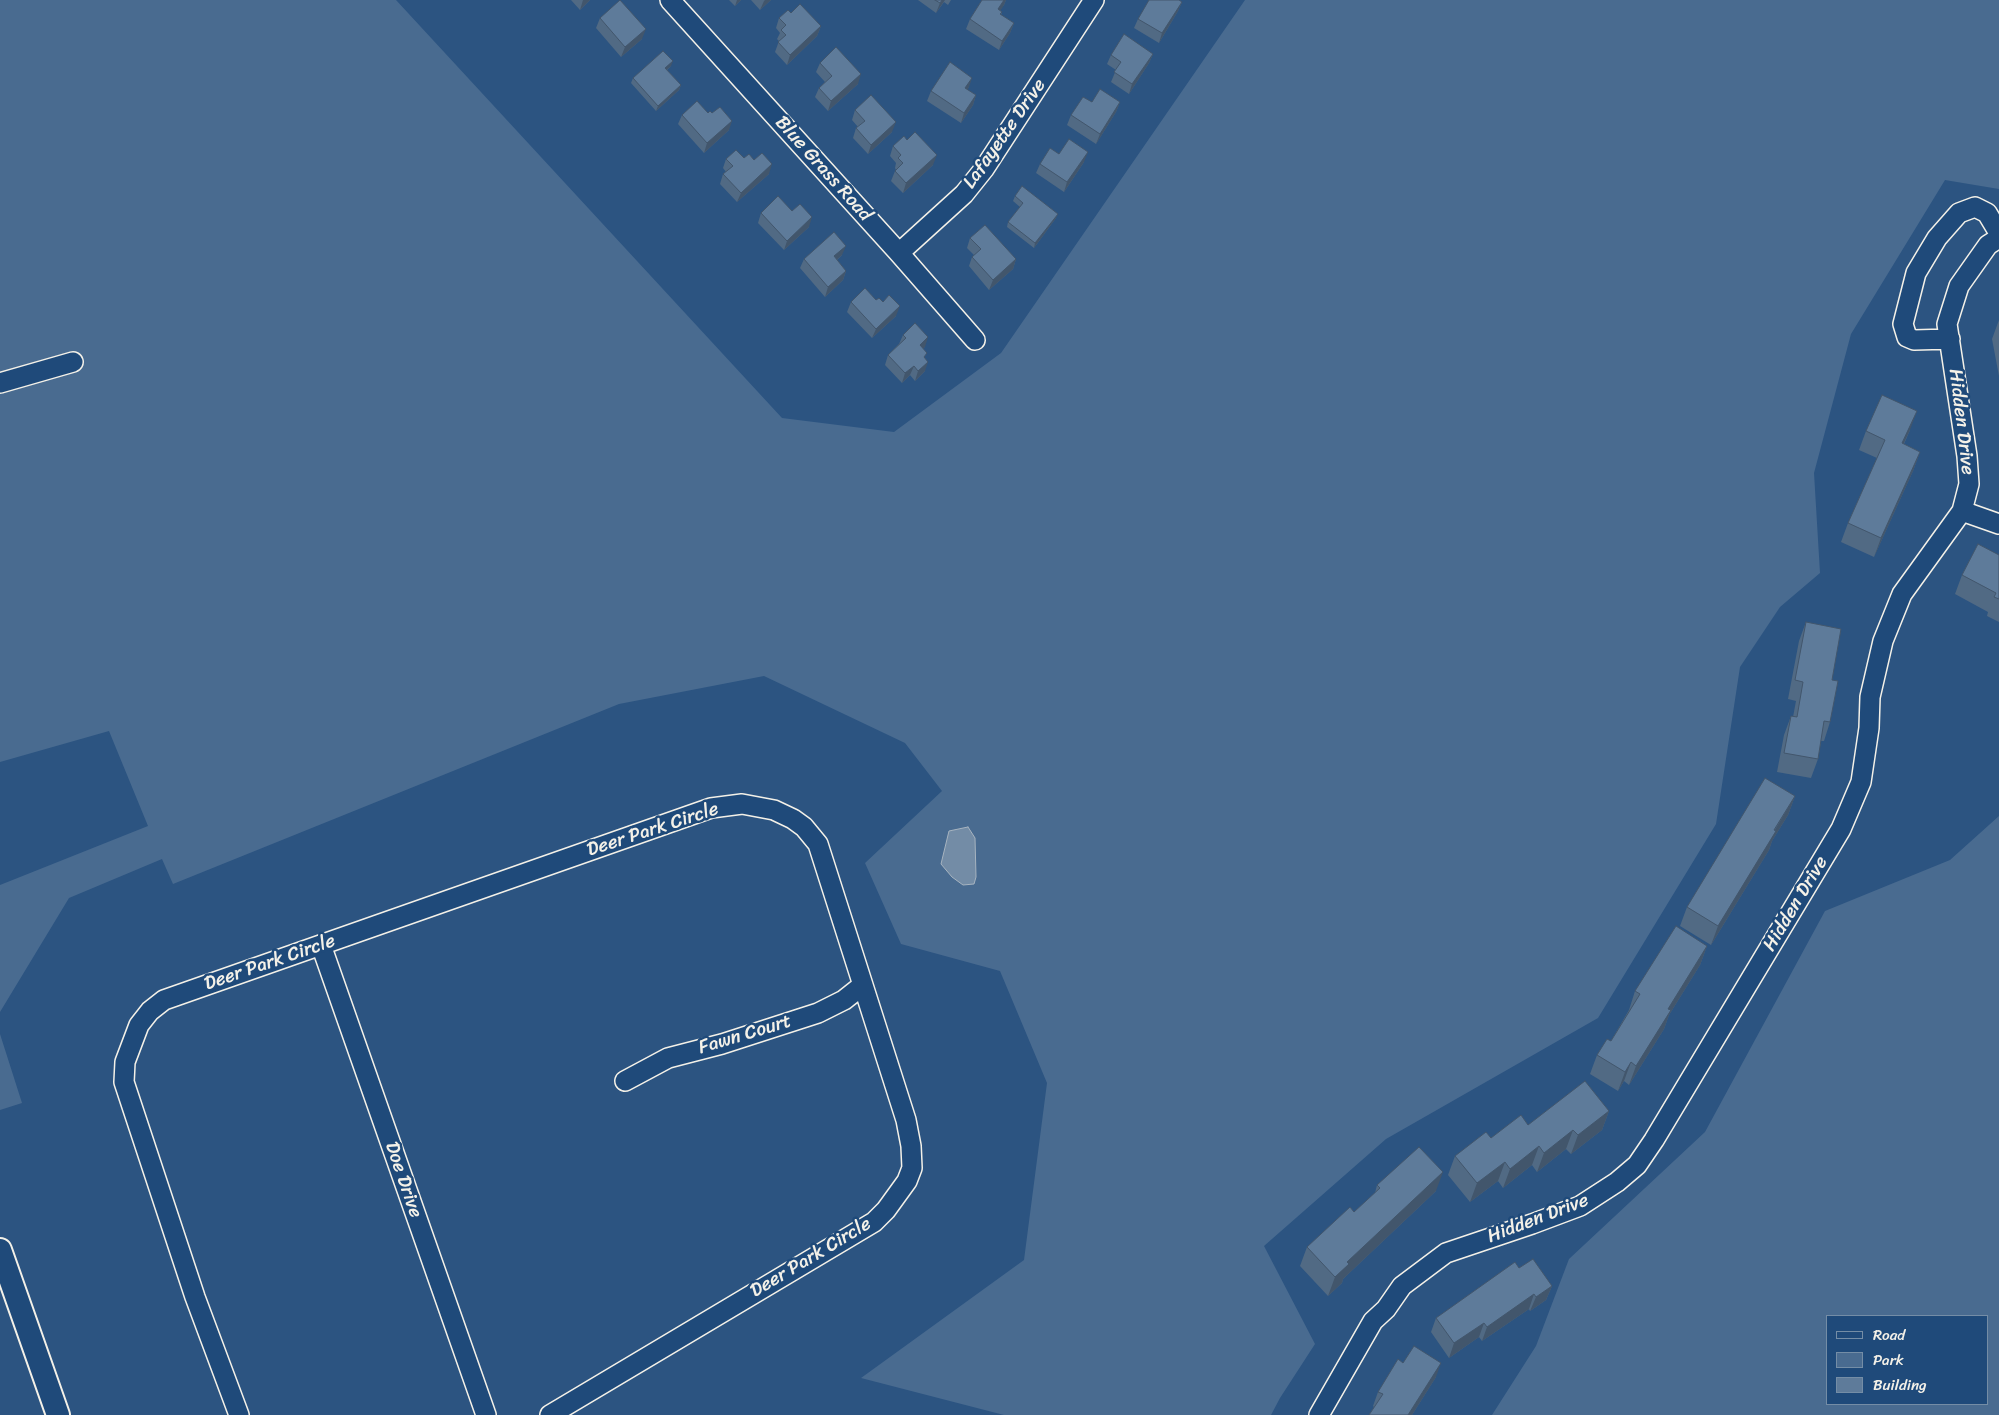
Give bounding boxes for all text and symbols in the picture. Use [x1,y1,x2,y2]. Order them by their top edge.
street label: Lafayette Drive [959,75,1051,193]
street label: Blue Grass Road [770,112,876,226]
street label: Hidden Drive [1943,368,1979,476]
street label: Deer Park Circle [584,798,722,862]
street label: Hidden Drive [1759,852,1833,956]
street label: Deer Park Circle [201,930,339,996]
street label: Fawn Court [696,1010,794,1060]
street label: Doe Drive [379,1139,427,1221]
street label: Hidden Drive [1484,1189,1592,1249]
street label: Deer Park Circle [746,1213,876,1303]
legend [1826,1315,1989,1405]
text: Road [1873,1322,1905,1348]
text: Park [1873,1347,1904,1373]
text: Building [1873,1372,1927,1398]

